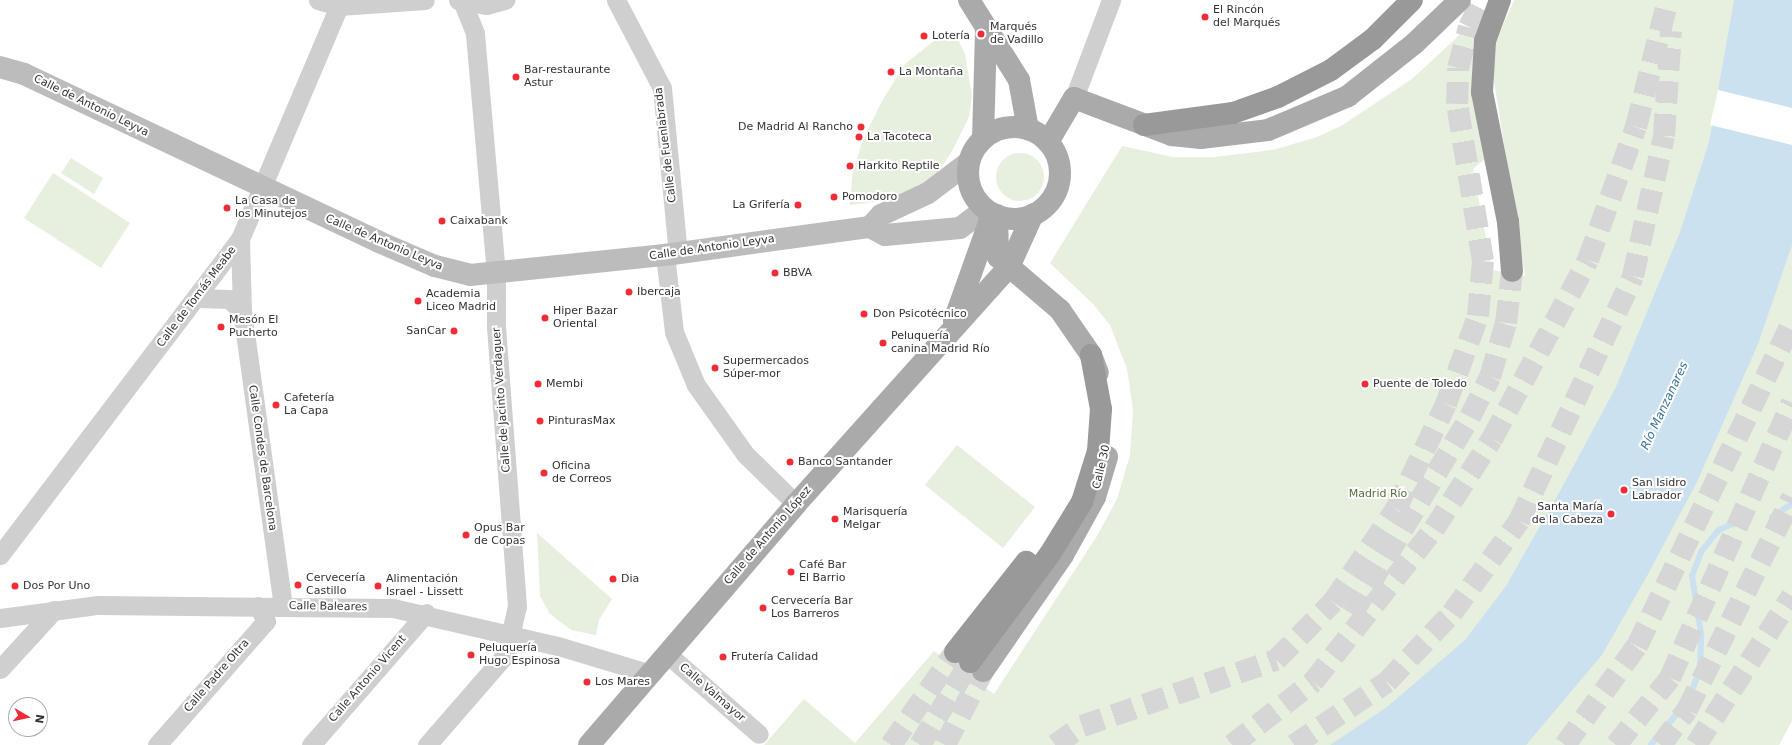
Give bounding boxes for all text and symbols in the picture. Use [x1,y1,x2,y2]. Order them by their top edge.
place label: El Rincón del Marqués [1213,4,1280,30]
marker: El Rincón del Marqués [1200,12,1210,22]
place label: Marqués de Vadillo [990,21,1044,47]
marker: Marqués de Vadillo [975,28,987,40]
place label: Lotería [932,29,970,43]
marker: Lotería [919,31,929,41]
place label: Bar-restaurante Astur [524,64,610,90]
place label: La Montaña [899,65,963,79]
marker: La Montaña [886,67,896,77]
street label: Calle de Antonio Leyva [31,72,151,140]
marker: Bar-restaurante Astur [511,72,521,82]
street label: Calle de Fuenlabrada [652,87,680,203]
place label: De Madrid Al Rancho [738,120,853,134]
marker: De Madrid Al Rancho [856,122,866,132]
place label: La Tacoteca [867,130,932,144]
marker: La Tacoteca [854,132,864,142]
place label: Harkito Reptile [858,159,940,173]
marker: Harkito Reptile [845,161,855,171]
place label: Pomodoro [842,190,897,204]
marker: Pomodoro [829,192,839,202]
place label: La Casa de los Minutejos [235,195,307,221]
place label: La Grifería [733,198,790,212]
marker: La Grifería [793,200,803,210]
marker: La Casa de los Minutejos [222,203,232,213]
street label: Calle de Antonio Leyva [323,212,445,274]
place label: Caixabank [450,214,508,228]
marker: Caixabank [437,216,447,226]
street label: Calle de Antonio Leyva [649,233,775,263]
street label: Calle de Tomás Meabe [155,244,239,350]
place label: BBVA [783,266,812,280]
marker: BBVA [770,268,780,278]
place label: Ibercaja [637,285,681,299]
marker: Ibercaja [624,287,634,297]
place label: Academia Liceo Madrid [426,288,496,314]
marker: Academia Liceo Madrid [413,296,423,306]
place label: Hiper Bazar Oriental [553,305,617,331]
place label: Don Psicotécnico [873,307,967,321]
marker: Don Psicotécnico [858,308,870,320]
marker: Hiper Bazar Oriental [540,313,550,323]
place label: Mesón El Pucherto [229,314,278,340]
marker: Mesón El Pucherto [216,322,226,332]
place label: SanCar [406,324,446,338]
marker: SanCar [449,326,459,336]
street label: Calle de Jacinto Verdaguer [490,327,514,473]
place label: Peluquería canina Madrid Río [891,330,990,356]
marker: Peluquería canina Madrid Río [878,338,888,348]
place label: Supermercados Súper-mor [723,355,809,381]
water label: Río Manzanares [1638,360,1692,452]
marker: Supermercados Súper-mor [710,363,720,373]
place label: Membi [546,377,583,391]
place label: Puente de Toledo [1373,377,1467,391]
marker: Membi [533,379,543,389]
marker: Puente de Toledo [1360,379,1370,389]
street label: Calle Condes de Barcelona [245,384,279,532]
place label: Cafetería La Capa [284,392,334,418]
marker: Cafetería La Capa [271,400,281,410]
place label: PinturasMax [548,414,615,428]
marker: PinturasMax [535,416,545,426]
street label: Calle 30 [1091,444,1113,490]
place label: Banco Santander [798,455,893,469]
marker: Banco Santander [785,457,795,467]
place label: Oficina de Correos [552,460,611,486]
marker: Oficina de Correos [539,468,549,478]
place label: San Isidro Labrador [1632,477,1686,503]
street label: Calle de Antonio López [722,484,814,588]
marker: San Isidro Labrador [1619,485,1629,495]
park label: Madrid Río [1349,487,1407,501]
place label: Santa María de la Cabeza [1532,501,1603,527]
place label: Marisquería Melgar [843,506,908,532]
marker: Santa María de la Cabeza [1606,509,1616,519]
marker: Marisquería Melgar [830,514,840,524]
place label: Opus Bar de Copas [474,522,525,548]
marker: Opus Bar de Copas [461,530,471,540]
place label: Café Bar El Barrio [799,559,846,585]
marker: Café Bar El Barrio [786,567,796,577]
place label: Cervecería Castillo [306,572,365,598]
place label: Dia [621,572,639,586]
place label: Alimentación Israel - Lissett [386,573,463,599]
marker: Dia [608,574,618,584]
place label: Dos Por Uno [23,579,90,593]
marker: Cervecería Castillo [293,580,303,590]
marker: Dos Por Uno [10,581,20,591]
marker: Alimentación Israel - Lissett [373,581,383,591]
place label: Cervecería Bar Los Barreros [771,595,853,621]
street label: Calle Baleares [289,600,367,614]
marker: Cervecería Bar Los Barreros [758,603,768,613]
street label: Calle Antonio Vicent [327,633,409,725]
street label: Calle Padre Oltra [182,637,252,715]
place label: Peluquería Hugo Espinosa [479,642,560,668]
marker: Peluquería Hugo Espinosa [466,650,476,660]
place label: Frutería Calidad [731,650,818,664]
marker: Frutería Calidad [718,652,728,662]
street label: Calle Valmayor [677,661,747,725]
place label: Los Mares [595,675,650,689]
marker: Los Mares [582,677,592,687]
north arrow [8,697,48,737]
text: N [32,713,46,724]

